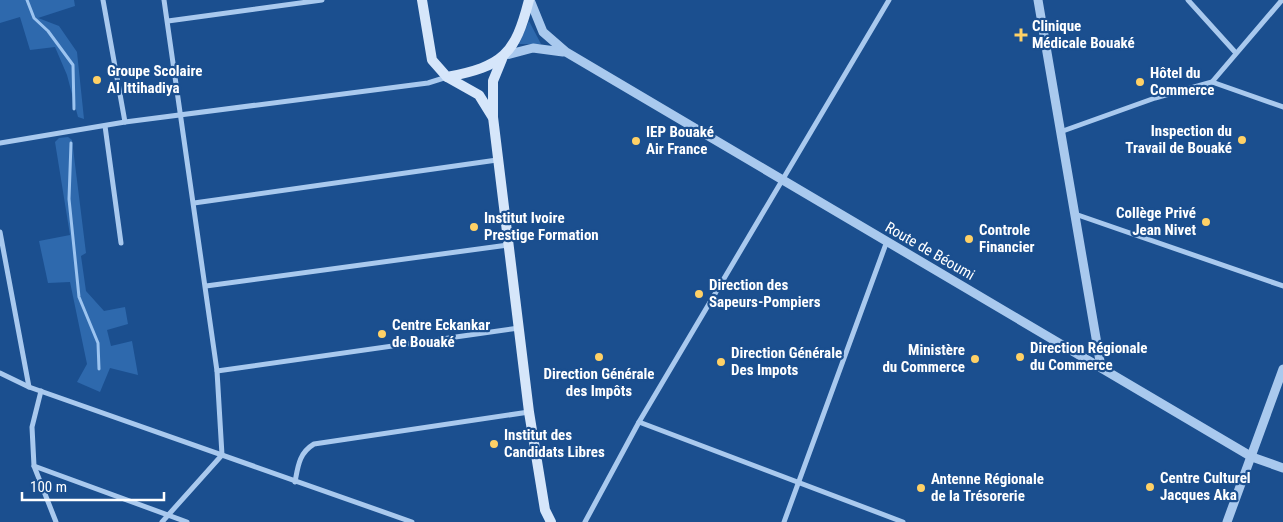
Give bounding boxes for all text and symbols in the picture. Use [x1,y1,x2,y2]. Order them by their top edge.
place label: Clinique Médicale Bouaké [1032,17,1135,52]
marker: Clinique Médicale Bouaké [1014,28,1028,42]
place label: Groupe Scolaire Al Ittihadiya [107,62,202,97]
place label: Hôtel du Commerce [1150,64,1214,99]
marker: Groupe Scolaire Al Ittihadiya [91,74,103,86]
marker: Hôtel du Commerce [1134,76,1146,88]
place label: Inspection du Travail de Bouaké [1125,122,1232,157]
place label: IEP Bouaké Air France [646,123,714,158]
marker: Inspection du Travail de Bouaké [1236,134,1248,146]
marker: IEP Bouaké Air France [630,135,642,147]
place label: Collège Privé Jean Nivet [1116,204,1196,239]
place label: Institut Ivoire Prestige Formation [484,209,599,244]
marker: Collège Privé Jean Nivet [1200,216,1212,228]
street label: Route de Béoumi [882,218,978,284]
marker: Institut Ivoire Prestige Formation [468,221,480,233]
place label: Controle Financier [979,221,1035,256]
marker: Controle Financier [963,233,975,245]
place label: Direction des Sapeurs-Pompiers [709,276,821,311]
marker: Direction des Sapeurs-Pompiers [693,288,705,300]
place label: Centre Eckankar de Bouaké [392,316,490,351]
marker: Centre Eckankar de Bouaké [376,328,388,340]
place label: Direction Régionale du Commerce [1030,339,1148,374]
place label: Ministère du Commerce [882,341,965,376]
place label: Direction Générale Des Impots [731,344,842,379]
marker: Direction Générale des Impôts [593,351,605,363]
marker: Direction Régionale du Commerce [1014,351,1026,363]
marker: Ministère du Commerce [969,353,981,365]
marker: Direction Générale Des Impots [715,356,727,368]
place label: Direction Générale des Impôts [543,365,655,400]
place label: Institut des Candidats Libres [504,426,605,461]
marker: Institut des Candidats Libres [488,438,500,450]
place label: Centre Culturel Jacques Aka [1160,469,1251,504]
scale bar [22,470,165,502]
place label: Antenne Régionale de la Trésorerie [931,470,1044,505]
text: 100 m [30,478,67,496]
marker: Centre Culturel Jacques Aka [1144,481,1156,493]
marker: Antenne Régionale de la Trésorerie [915,482,927,494]

